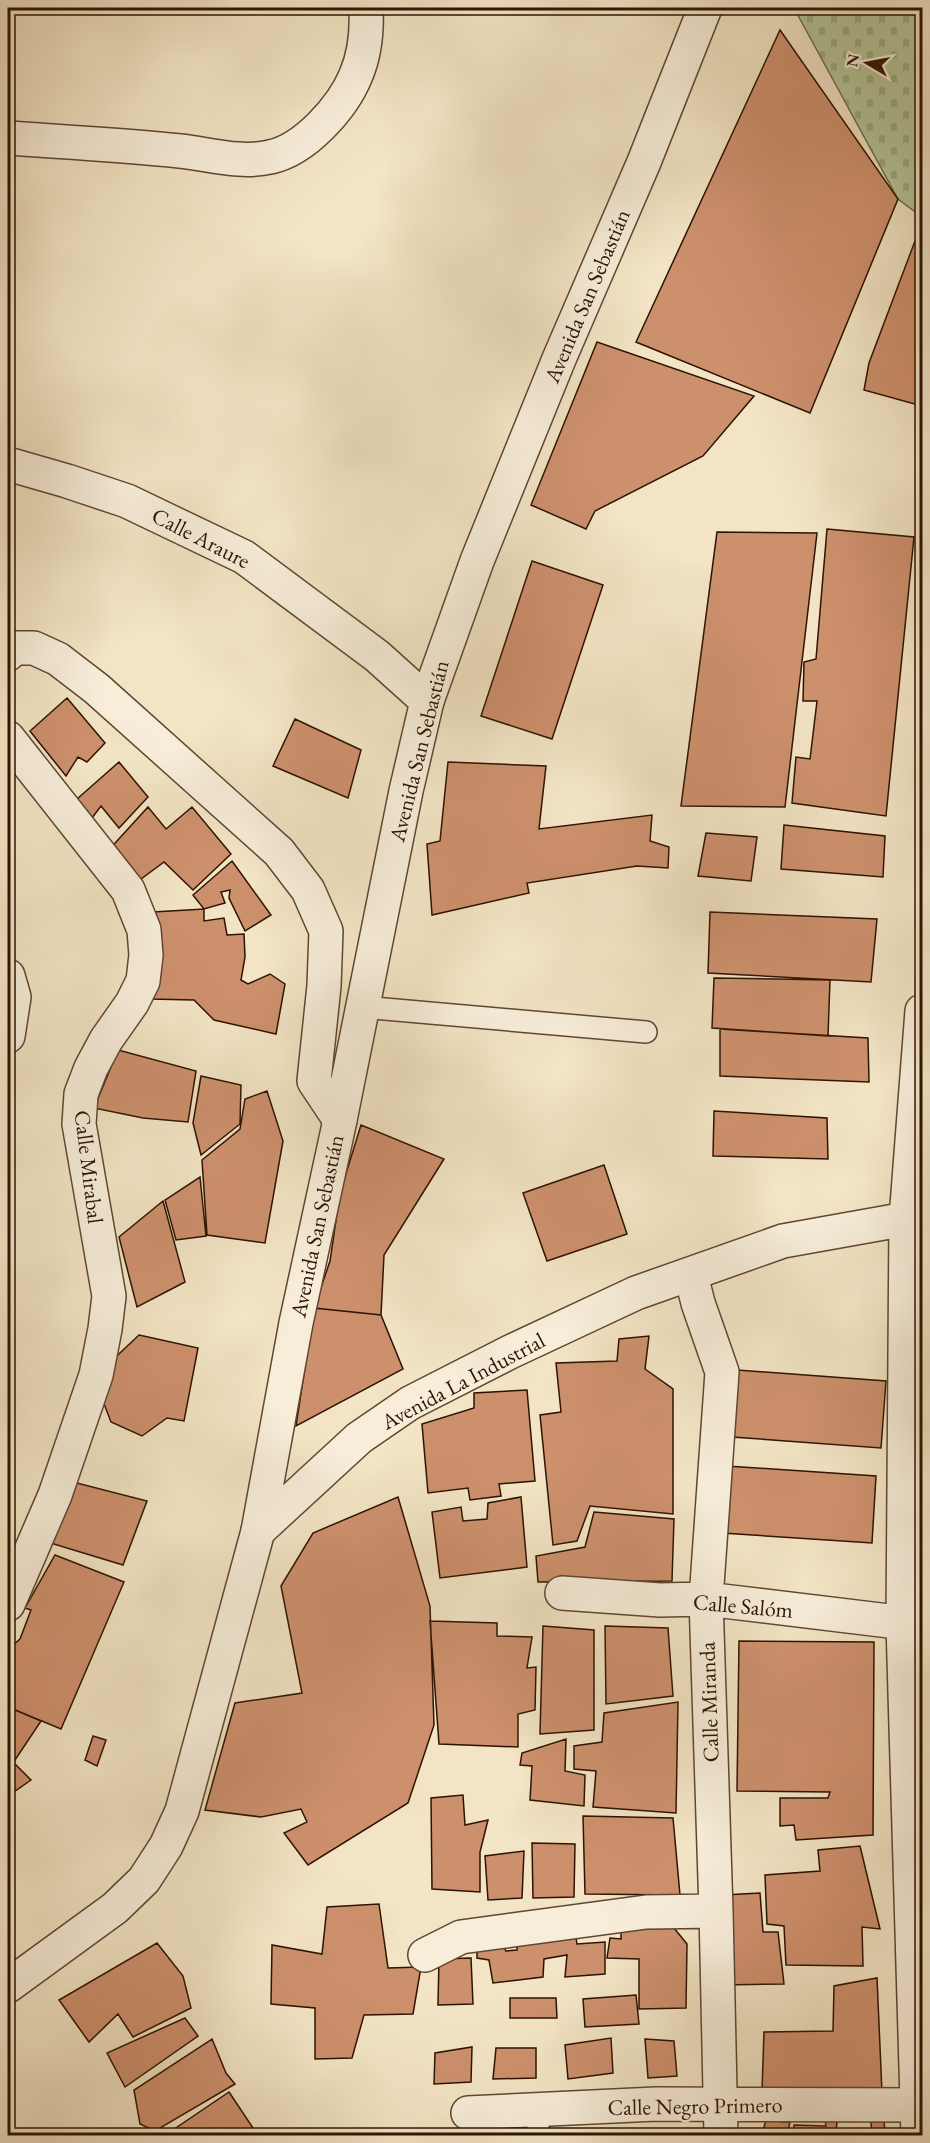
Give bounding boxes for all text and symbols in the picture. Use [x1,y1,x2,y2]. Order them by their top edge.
north arrow [837,33,897,93]
text: N [841,52,864,69]
street label: Avenida San Sebastián [537,204,637,388]
street label: Calle Araure [147,501,256,575]
street label: Avenida San Sebastián [382,657,456,846]
street label: Calle Mirabal [68,1109,110,1225]
street label: Avenida San Sebastián [283,1132,351,1321]
street label: Avenida La Industrial [375,1326,550,1437]
street label: Calle Salóm [692,1587,794,1625]
street label: Calle Miranda [692,1641,726,1763]
street label: Calle Negro Primero [607,2090,783,2122]

